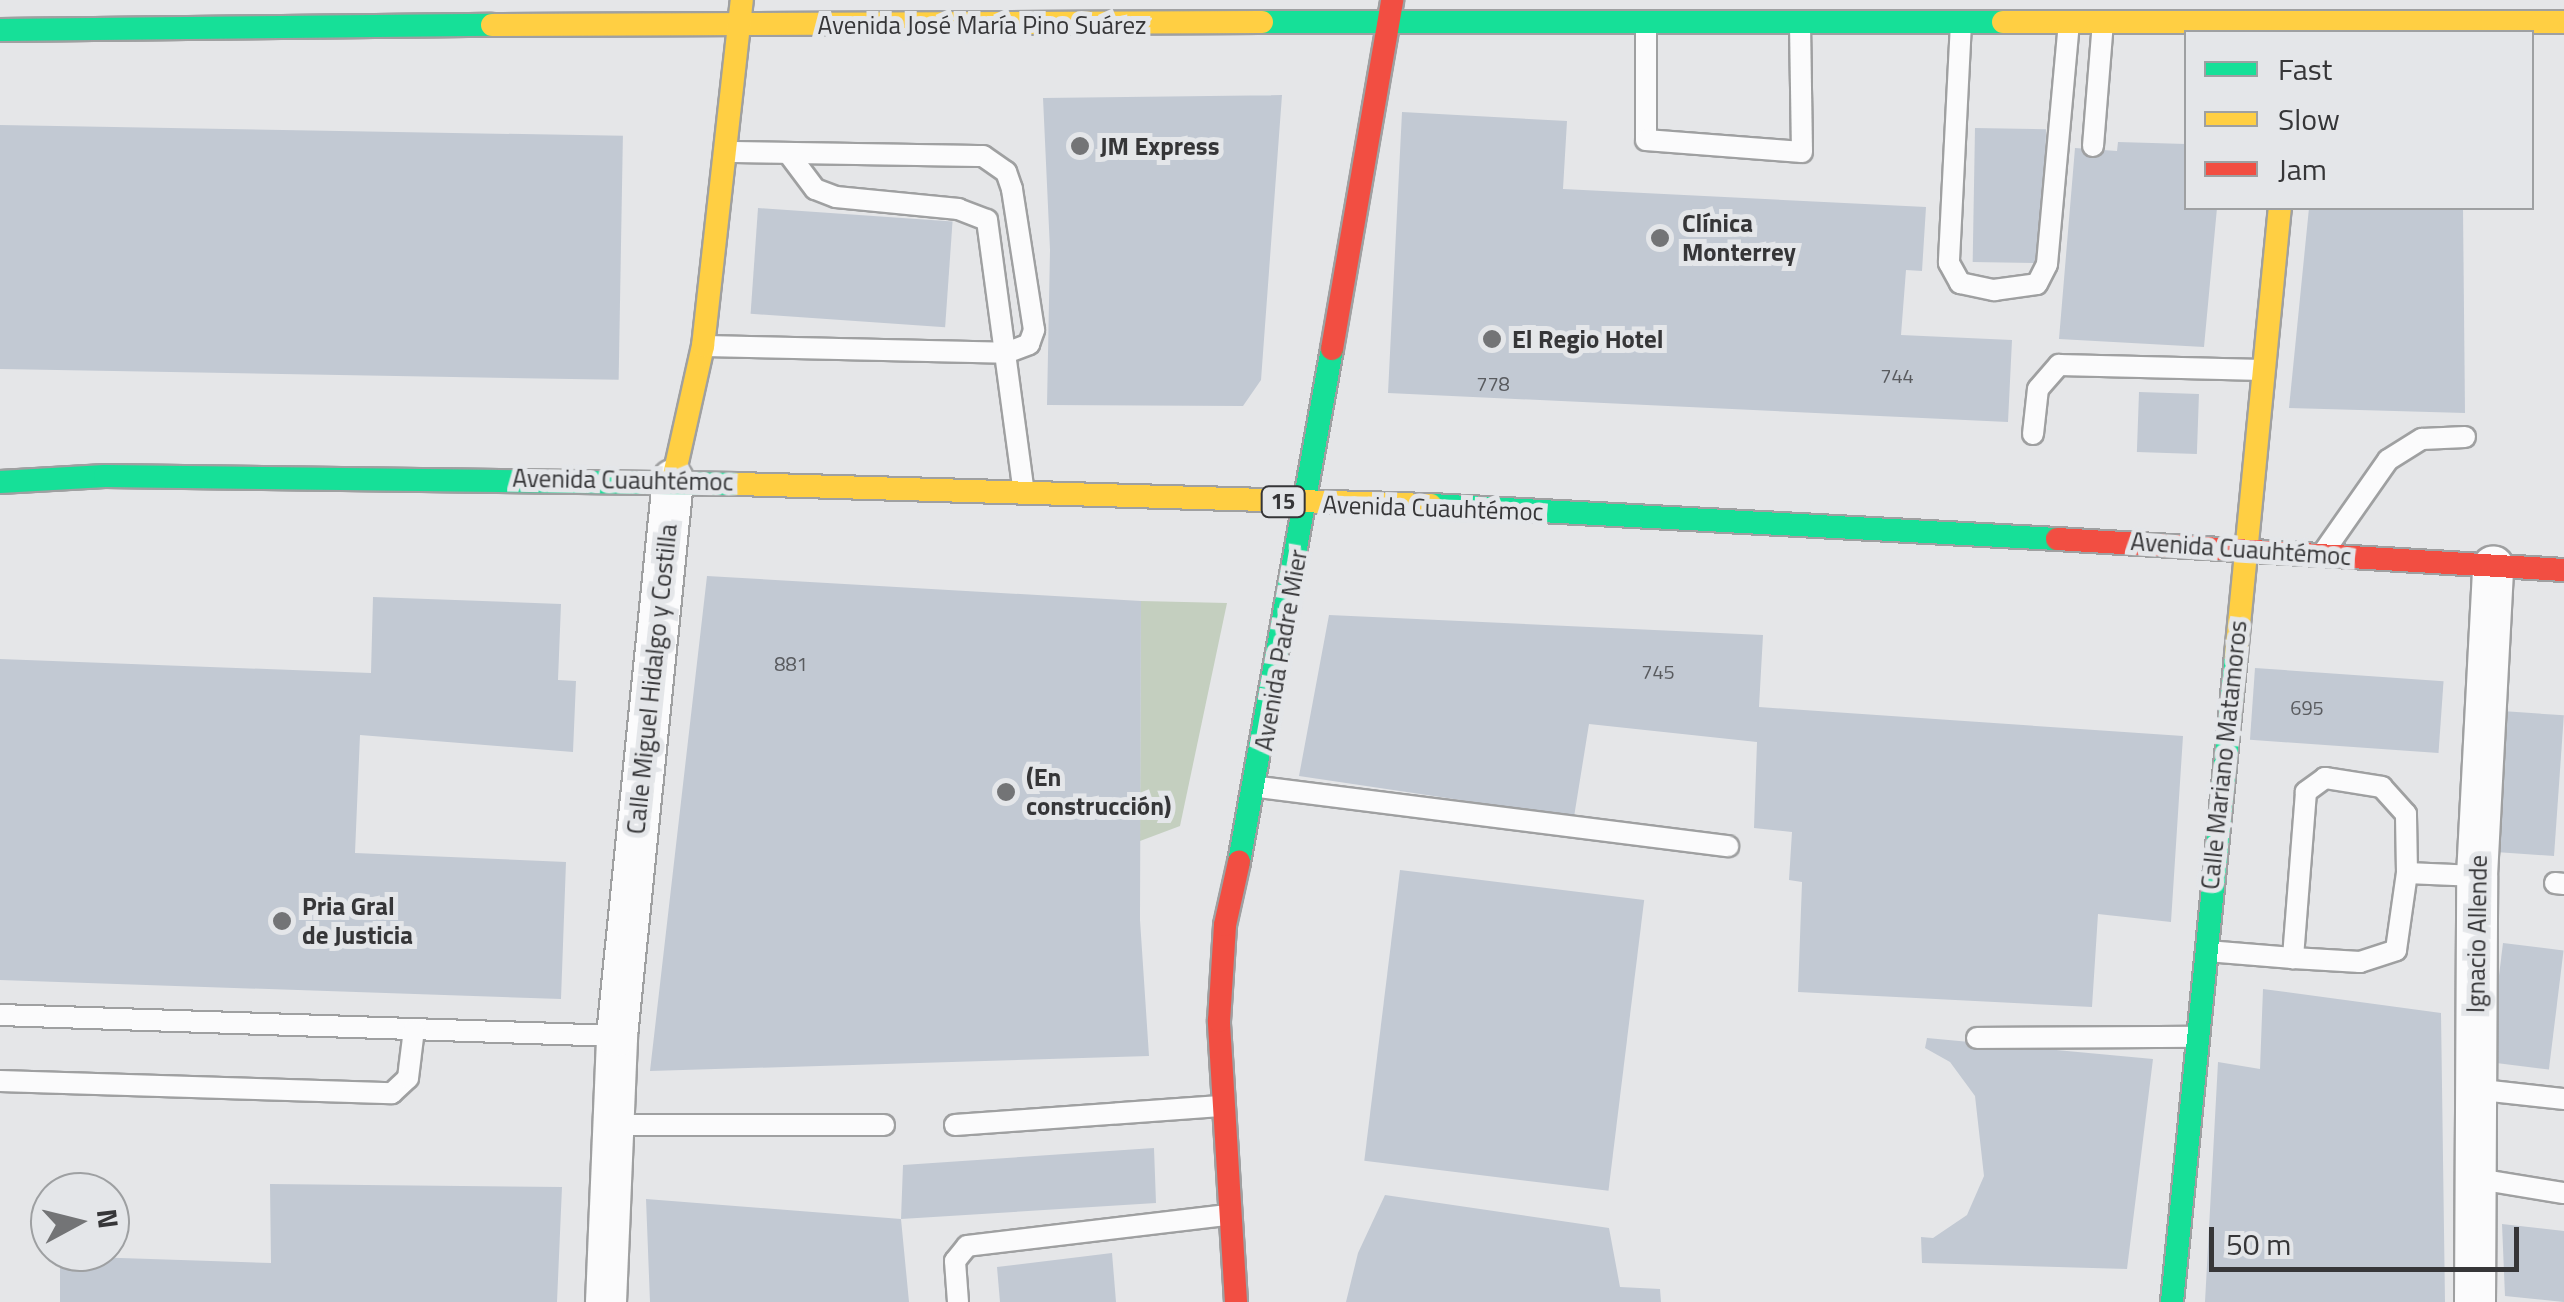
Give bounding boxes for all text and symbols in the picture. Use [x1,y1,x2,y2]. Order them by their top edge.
street label: Avenida José María Pino Suárez [818,10,1146,40]
legend [2184,30,2534,210]
text: Fast [2278,46,2332,92]
text: Slow [2278,96,2340,142]
place label: JM Express [1100,131,1219,161]
marker: JM Express [1069,135,1091,157]
text: Jam [2278,146,2327,192]
place label: Clínica Monterrey [1682,209,1796,268]
marker: Clínica Monterrey [1647,225,1673,251]
place label: El Regio Hotel [1512,324,1663,354]
marker: El Regio Hotel [1481,328,1503,350]
house number: 744 [1880,363,1914,387]
house number: 778 [1476,371,1510,395]
street label: Avenida Cuauhtémoc [512,463,734,497]
road number: 15 [1260,485,1306,519]
street label: Avenida Cuauhtémoc [1322,489,1544,527]
street label: Calle Miguel Hidalgo y Costilla [621,522,683,836]
street label: Avenida Cuauhtémoc [2130,526,2352,572]
street label: Avenida Padre Mier [1249,547,1313,753]
street label: Calle Mariano Matamoros [2195,619,2253,891]
house number: 881 [774,651,808,675]
house number: 745 [1641,659,1675,683]
house number: 695 [2290,695,2324,719]
place label: (En construcción) [1026,763,1171,822]
marker: (En construcción) [995,781,1017,803]
street label: Ignacio Allende [2461,855,2493,1013]
place label: Pria Gral de Justicia [302,892,413,951]
marker: Pria Gral de Justicia [271,910,293,932]
north arrow [30,1172,130,1272]
text: N [86,1206,131,1231]
scale bar [2214,1207,2524,1269]
text: 50 m [2226,1221,2291,1267]

